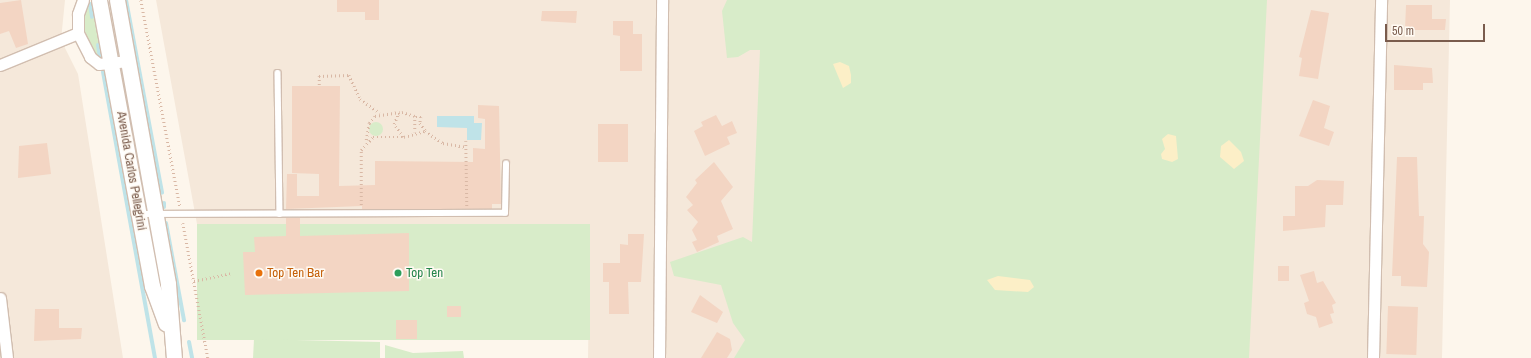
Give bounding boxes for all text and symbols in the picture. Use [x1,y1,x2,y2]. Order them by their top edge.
scale bar [1387,16,1487,42]
text: 50 m [1392,23,1414,39]
street label: Avenida Carlos Pellegrini [113,110,149,232]
place label: Top Ten Bar [267,265,324,281]
place label: Top Ten [406,265,443,281]
marker: Top Ten Bar [254,268,264,278]
marker: Top Ten [393,268,403,278]

